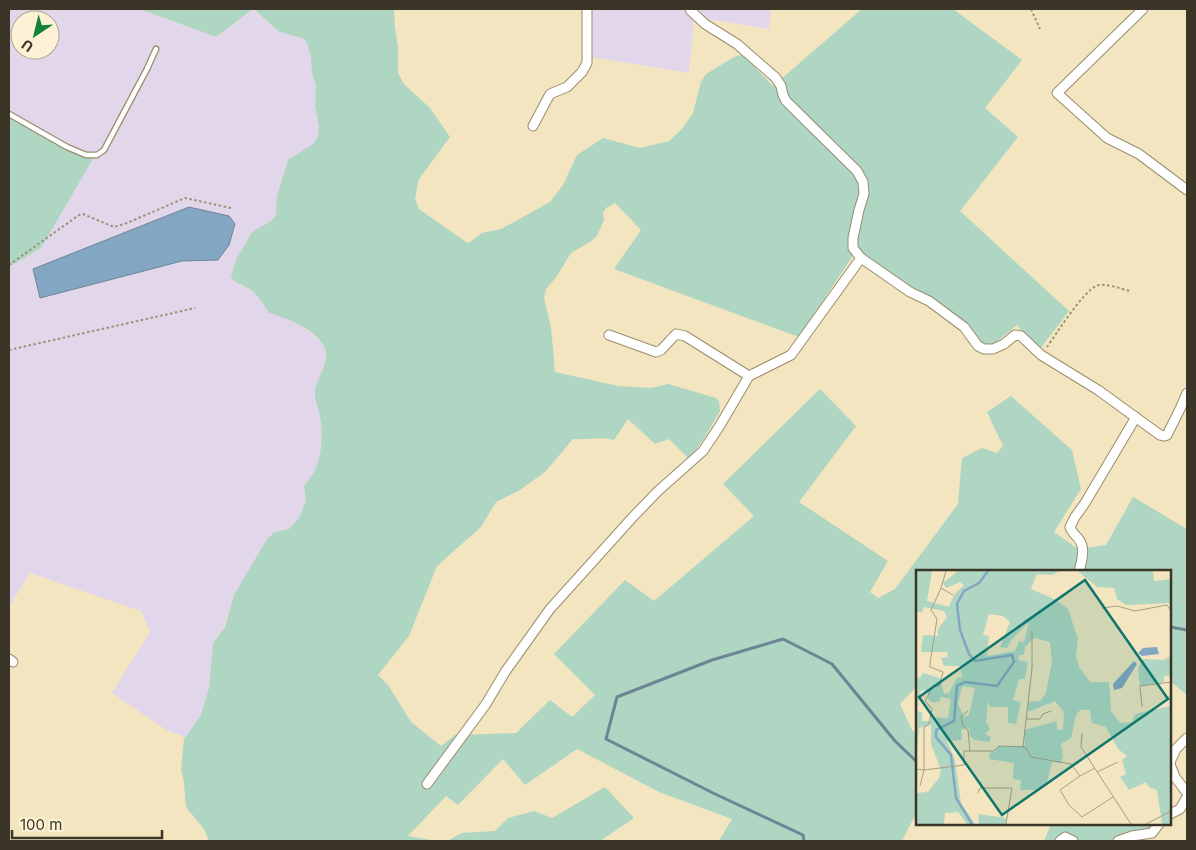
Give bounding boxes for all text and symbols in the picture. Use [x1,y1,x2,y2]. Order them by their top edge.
north arrow [10,10,60,60]
text: U [18,36,36,56]
inset map [916,570,1171,825]
scale bar [12,808,162,840]
text: 100 m [20,815,62,834]

